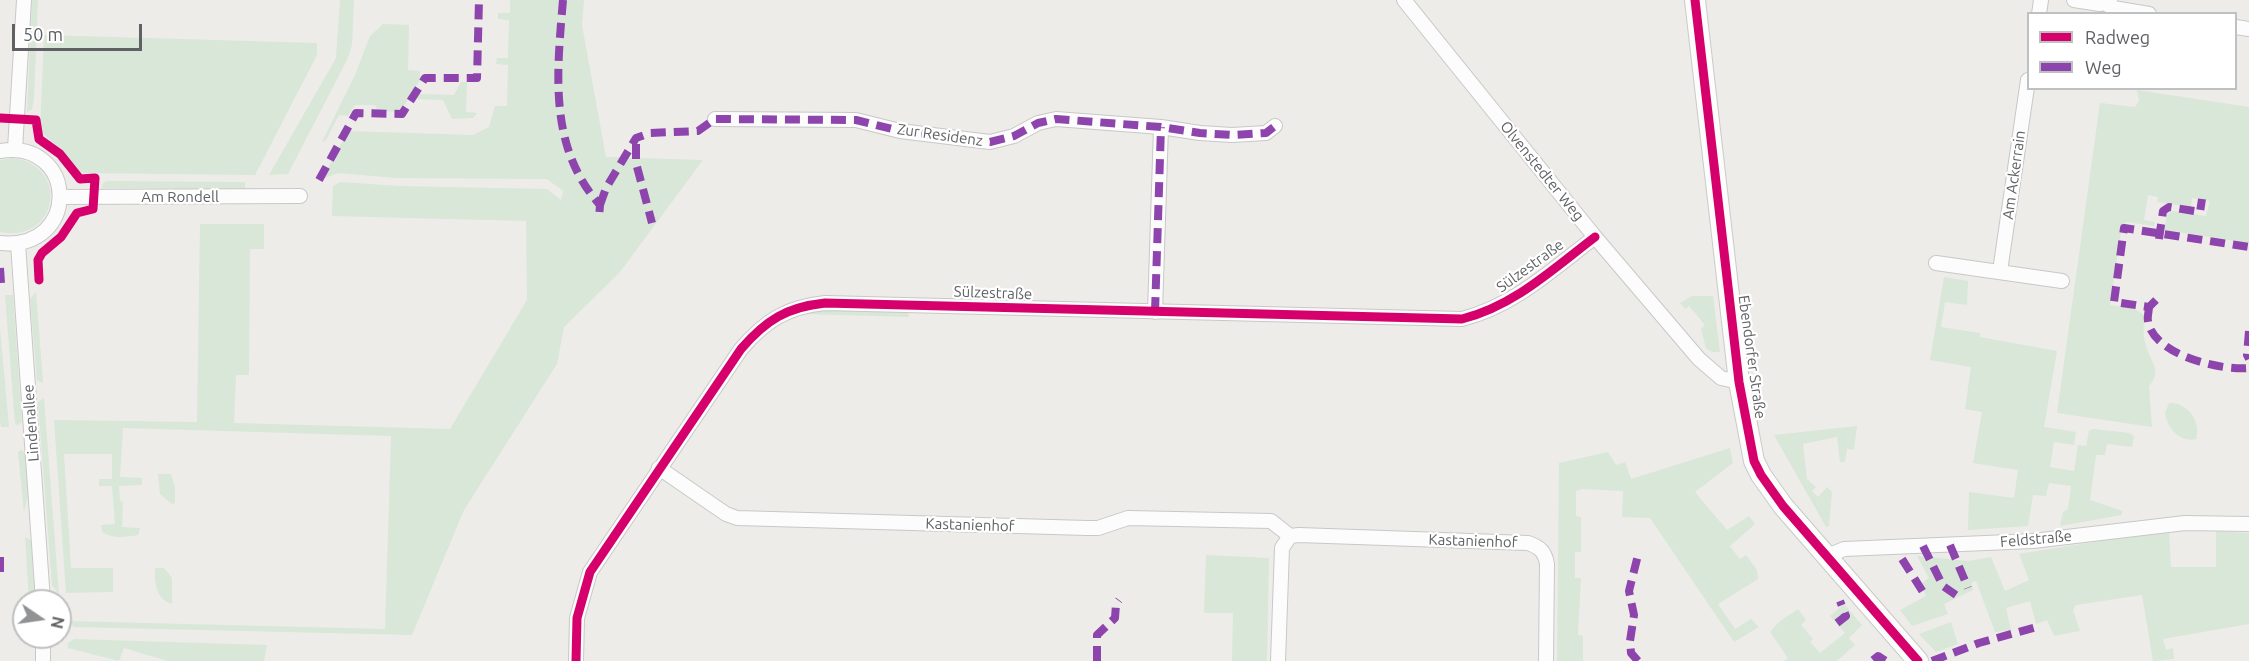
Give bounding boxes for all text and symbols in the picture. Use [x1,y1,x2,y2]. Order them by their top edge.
scale bar [15,12,146,50]
legend [2027,12,2237,90]
text: 50 m [23,24,63,44]
text: Radweg [2085,27,2150,47]
text: Weg [2085,57,2122,77]
street label: Olvenstedter Weg [1496,118,1588,224]
street label: Zur Residenz [896,120,984,150]
street label: Am Ackerrain [1999,129,2029,221]
street label: Am Rondell [141,188,219,206]
street label: Sülzestraße [1493,236,1567,296]
street label: Sülzestraße [953,283,1033,303]
street label: Ebendorfer Straße [1734,294,1770,420]
street label: Lindenallee [19,384,43,462]
street label: Kastanienhof [925,514,1015,536]
street label: Feldstraße [1999,527,2073,551]
street label: Kastanienhof [1428,530,1518,552]
north arrow [12,589,72,649]
text: N [47,615,68,630]

